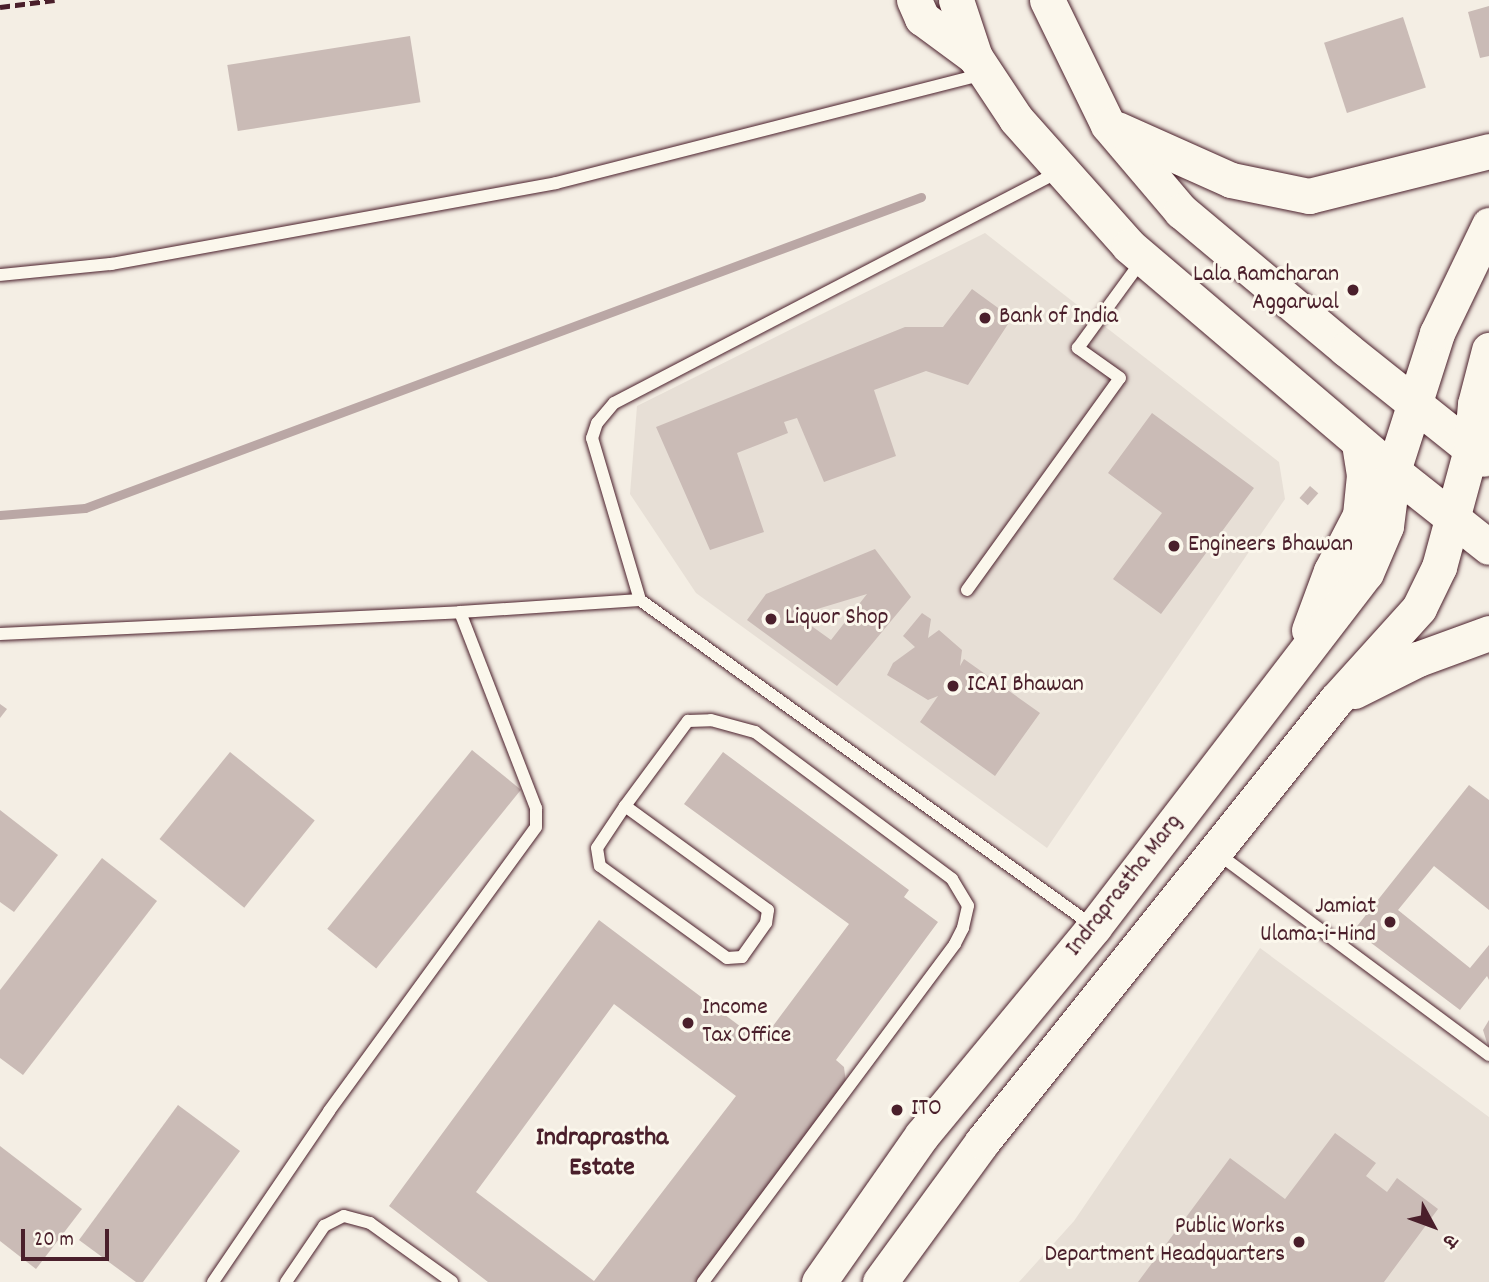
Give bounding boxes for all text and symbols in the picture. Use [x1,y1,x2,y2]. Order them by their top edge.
place label: Lala Ramcharan Aggarwal [1193,262,1339,318]
marker: Lala Ramcharan Aggarwal [1345,282,1361,298]
place label: Bank of India [999,304,1118,332]
marker: Bank of India [977,310,993,326]
place label: Engineers Bhawan [1188,532,1353,560]
marker: Engineers Bhawan [1166,538,1182,554]
place label: Liquor Shop [785,605,889,633]
marker: Liquor Shop [763,611,779,627]
place label: ICAI Bhawan [967,672,1084,700]
marker: ICAI Bhawan [945,678,961,694]
street label: Indraprastha Marg [1061,809,1189,963]
place label: Jamiat Ulama-i-Hind [1260,894,1376,950]
marker: Jamiat Ulama-i-Hind [1382,914,1398,930]
place label: Income Tax Office [702,995,791,1051]
marker: Income Tax Office [680,1015,696,1031]
place label: ITO [911,1096,942,1124]
marker: ITO [889,1102,905,1118]
district label: Indraprastha Estate [536,1123,668,1184]
north arrow [1398,1191,1468,1261]
place label: Public Works Department Headquarters [1045,1214,1285,1270]
scale bar [24,1216,112,1260]
text: 20 m [34,1226,74,1256]
text: उ [1436,1227,1463,1253]
marker: Public Works Department Headquarters [1291,1234,1307,1250]

